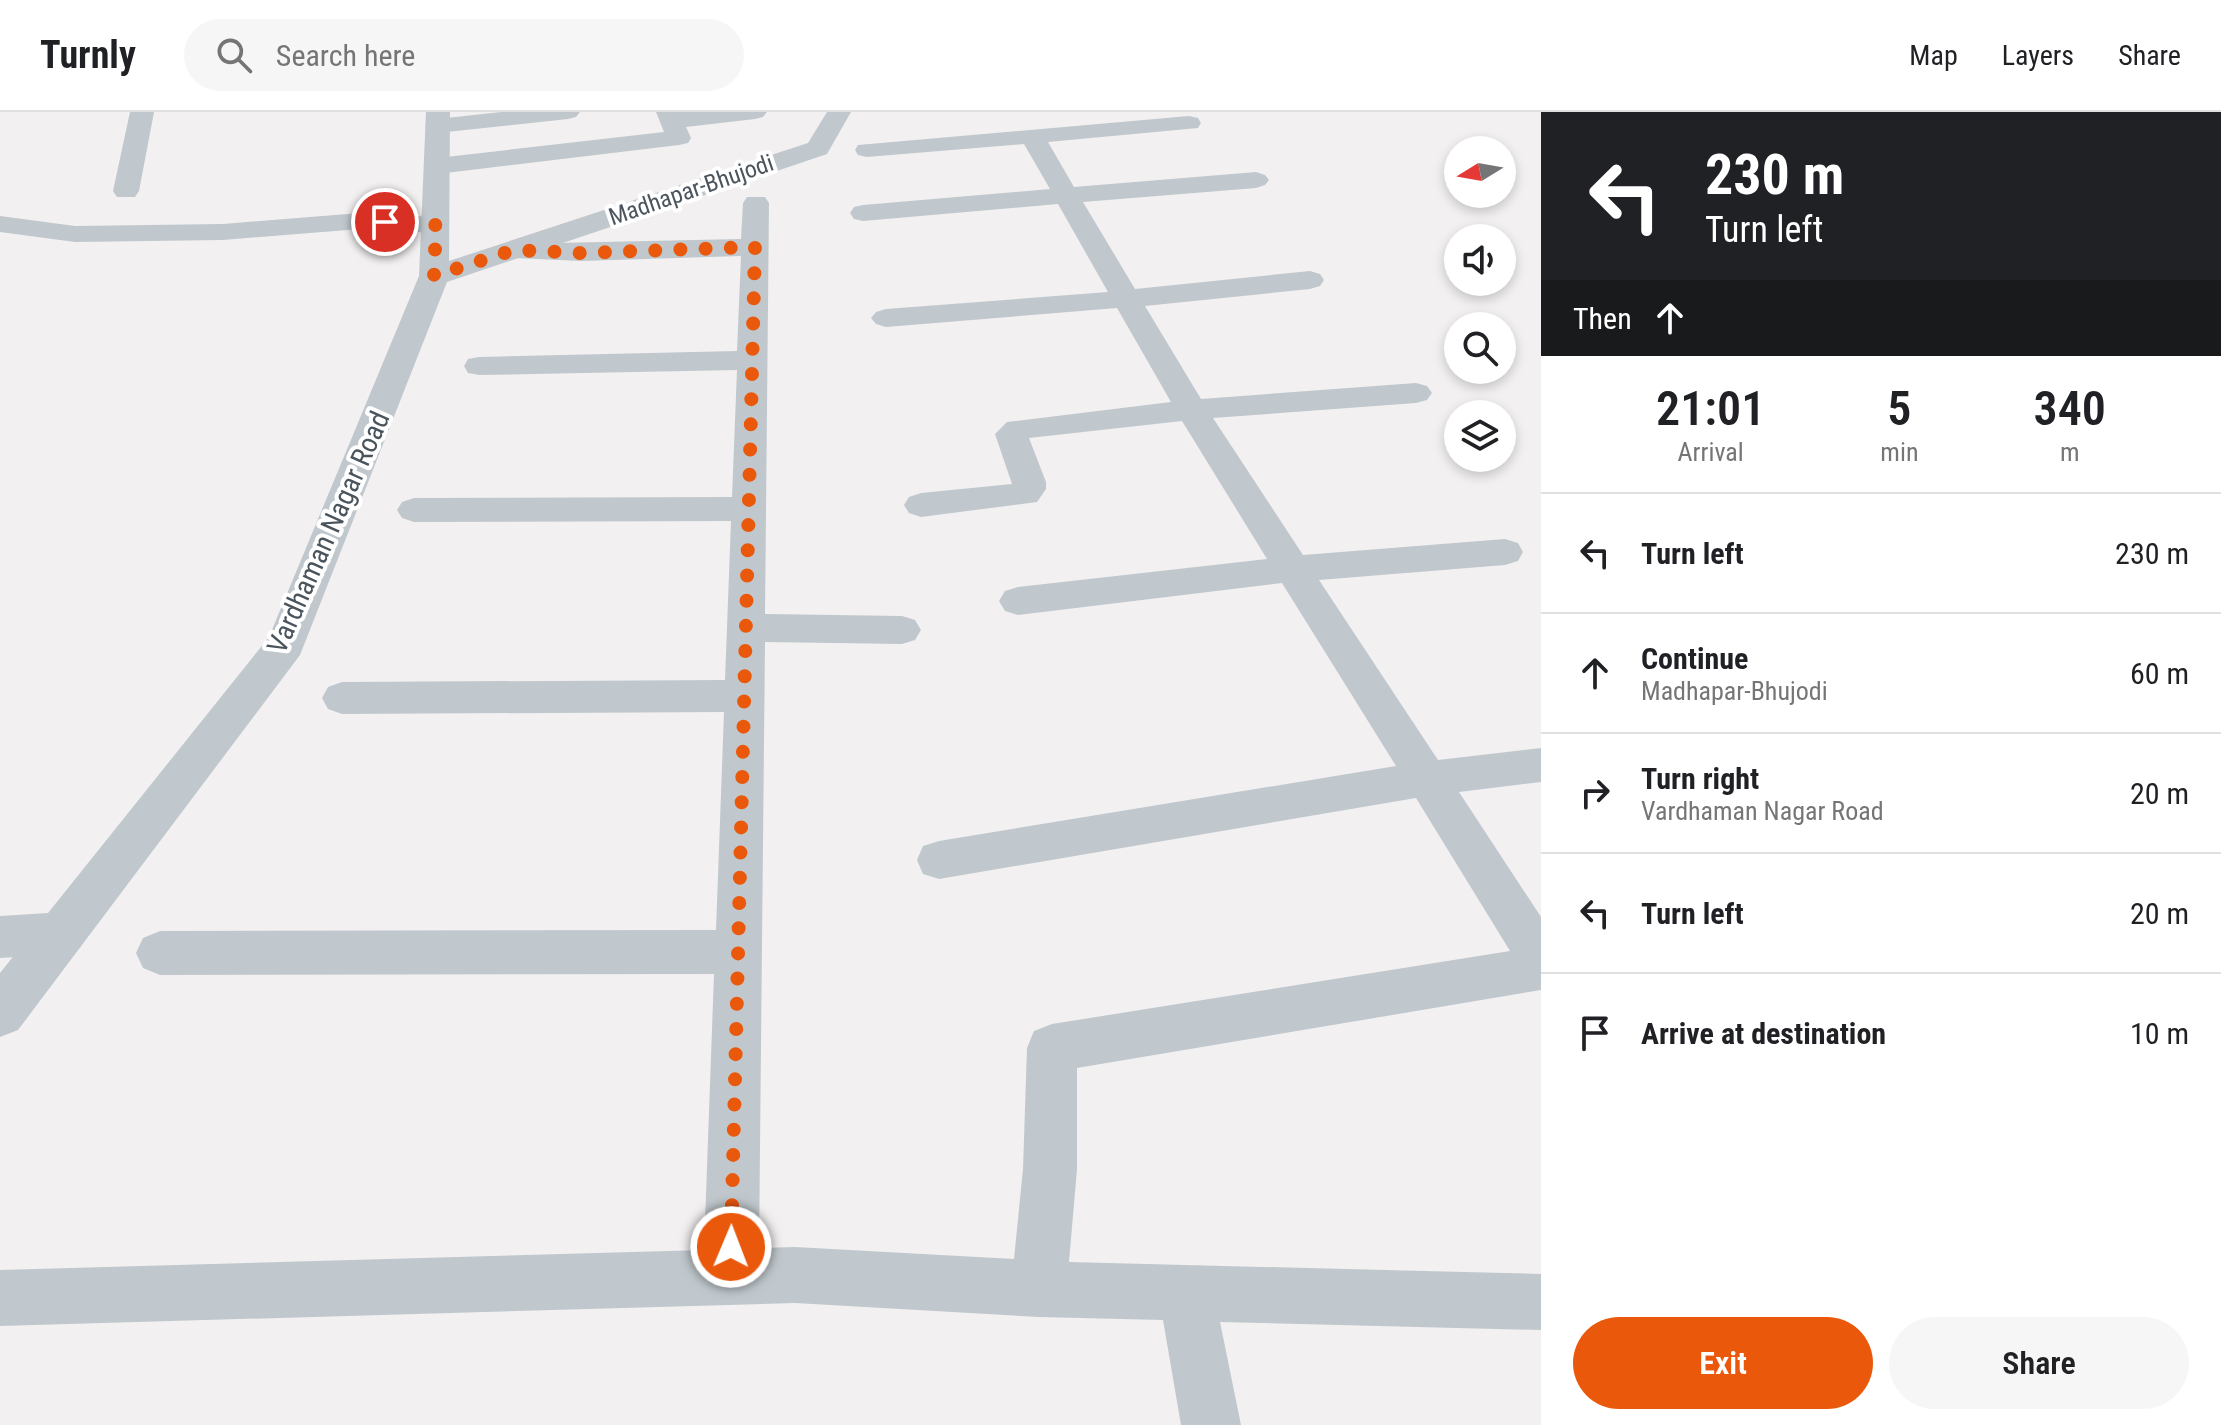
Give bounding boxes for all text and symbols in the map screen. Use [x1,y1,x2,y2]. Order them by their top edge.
search box [184,19,744,91]
text: Turnly [40,33,136,77]
icon: search [212,33,256,77]
text: Search here [276,38,415,73]
text: Map [1909,39,1958,72]
text: Layers [2002,39,2074,72]
text: Share [2118,39,2181,72]
north arrow [1444,136,1516,208]
map controls [1444,136,1516,472]
text: 230 m [1705,142,1844,208]
icon: left [1573,144,1677,248]
street label: Madhapar-Bhujodi [605,149,777,231]
pin [351,188,419,256]
icon: arrive [363,200,407,244]
text: Turn left [1705,209,1823,251]
button: sound [1444,224,1516,296]
icon: ahead [1648,296,1692,340]
text: Then [1573,301,1632,336]
button: search [1444,312,1516,384]
text: 21:01 [1656,380,1765,437]
text: 5 [1887,380,1911,437]
text: 340 [2034,380,2106,437]
button: layers [1444,400,1516,472]
street label: Vardhaman Nagar Road [260,406,397,658]
text: Arrival [1678,437,1744,467]
text: min [1880,437,1918,467]
text: m [2060,437,2080,467]
icon: left [1573,531,1617,575]
text: Turn left [1641,536,1744,571]
text: 230 m [2115,536,2189,571]
text: Continue [1641,641,1748,676]
icon: ahead [1573,651,1617,695]
text: 60 m [2130,656,2189,691]
text: Madhapar-Bhujodi [1641,676,1828,706]
text: Turn right [1641,761,1759,796]
icon: right [1573,771,1617,815]
text: 20 m [2130,776,2189,811]
text: Vardhaman Nagar Road [1641,796,1884,826]
icon: left [1573,891,1617,935]
text: Turn left [1641,896,1744,931]
text: 20 m [2130,896,2189,931]
icon: arrive [1573,1011,1617,1055]
text: Arrive at destination [1641,1016,1886,1051]
text: 10 m [2130,1016,2189,1051]
position arrow [689,1205,773,1289]
button: Exit [1573,1317,1873,1409]
button: Share [1889,1317,2189,1409]

